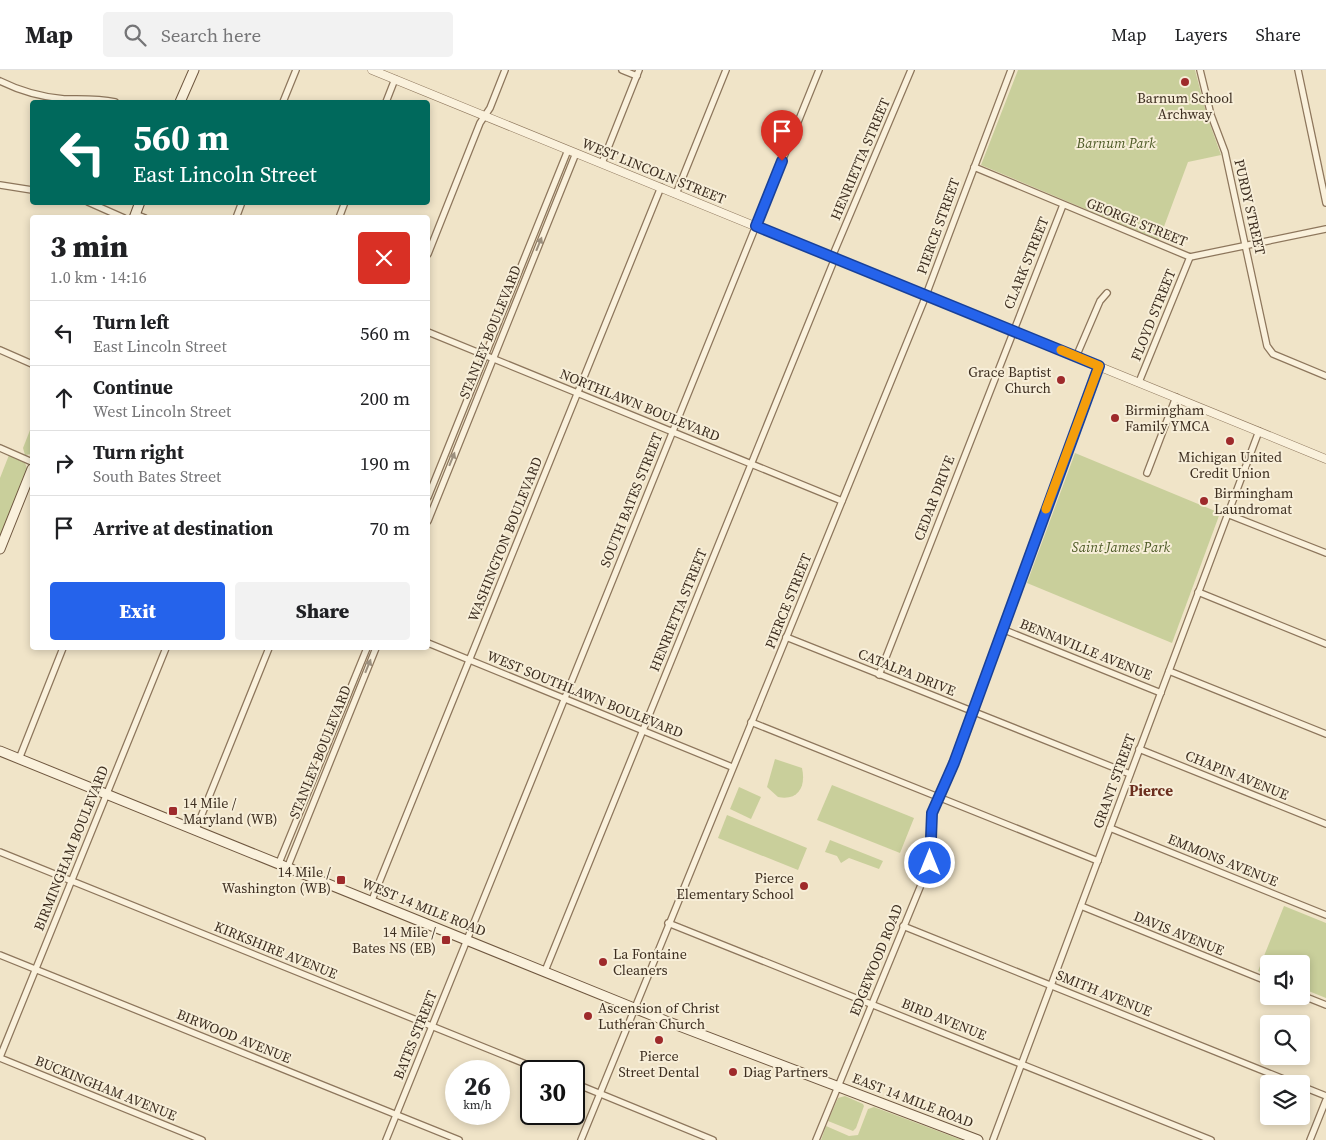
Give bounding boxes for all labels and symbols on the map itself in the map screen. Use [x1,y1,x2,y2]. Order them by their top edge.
marker: Barnum School Archway [1179,76,1191,88]
place label: Barnum School Archway [1137,88,1233,124]
street label: HENRIETTA STREET [825,94,895,223]
pin [761,110,803,161]
street label: WEST LINCOLN STREET [579,133,730,209]
park label: Barnum Park [1075,133,1156,153]
street label: PURDY STREET [1229,157,1271,257]
street label: PIERCE STREET [911,175,965,277]
street label: GEORGE STREET [1084,193,1191,252]
street label: CLARK STREET [998,213,1054,312]
one-way arrow [535,236,543,251]
street label: STANLEY BOULEVARD [454,262,526,402]
street label: FLOYD STREET [1125,266,1181,364]
place label: Grace Baptist Church [968,362,1051,398]
street label: NORTHLAWN BOULEVARD [557,364,723,446]
marker: Grace Baptist Church [1055,374,1067,386]
place label: Birmingham Family YMCA [1125,400,1210,436]
marker: Birmingham Family YMCA [1109,412,1121,424]
street label: SOUTH BATES STREET [595,429,667,570]
marker: Michigan United Credit Union [1224,435,1236,447]
place label: Michigan United Credit Union [1178,447,1282,483]
one-way arrow [449,452,456,467]
street label: CEDAR DRIVE [909,453,959,543]
street label: WASHINGTON BOULEVARD [463,454,547,624]
place label: Birmingham Laundromat [1214,483,1294,519]
marker: Birmingham Laundromat [1198,495,1210,507]
park label: Saint James Park [1072,537,1171,557]
street label: HENRIETTA STREET [644,545,712,674]
street label: PIERCE STREET [760,550,816,652]
street label: BENNAVILLE AVENUE [1017,613,1155,685]
street label: CATALPA DRIVE [855,643,959,701]
street label: WEST SOUTHLAWN BOULEVARD [484,645,686,743]
one-way arrow [364,658,372,673]
street label: STANLEY BOULEVARD [284,682,356,822]
street label: GRANT STREET [1088,730,1141,831]
street label: CHAPIN AVENUE [1182,745,1292,805]
street label: BIRMINGHAM BOULEVARD [29,762,113,934]
district label: Pierce [1129,780,1173,801]
place label: 14 Mile / Maryland (WB) [183,793,278,829]
marker: 14 Mile / Maryland (WB) [167,805,179,817]
street label: EMMONS AVENUE [1165,829,1281,891]
position arrow [903,836,955,888]
place label: 14 Mile / Washington (WB) [222,862,331,898]
place label: Pierce Elementary School [676,868,794,904]
street label: WEST 14 MILE ROAD [359,873,489,941]
marker: 14 Mile / Washington (WB) [335,874,347,886]
marker: Pierce Elementary School [798,880,810,892]
street label: EDGEWOOD ROAD [844,901,908,1019]
street label: DAVIS AVENUE [1131,906,1227,960]
street label: KIRKSHIRE AVENUE [211,916,341,984]
place label: 14 Mile / Bates NS (EB) [352,922,436,958]
marker: 14 Mile / Bates NS (EB) [440,934,452,946]
place label: La Fontaine Cleaners [613,944,687,980]
marker: La Fontaine Cleaners [597,956,609,968]
street label: SMITH AVENUE [1053,965,1155,1021]
street label: BATES STREET [388,987,442,1082]
street label: BIRD AVENUE [899,993,989,1045]
place label: Ascension of Christ Lutheran Church [598,998,720,1034]
street label: BIRWOOD AVENUE [174,1004,294,1068]
marker: Ascension of Christ Lutheran Church [582,1010,594,1022]
marker: Pierce Street Dental [653,1034,665,1046]
place label: Pierce Street Dental [619,1046,699,1082]
street label: BUCKINGHAM AVENUE [32,1050,180,1126]
speed limit sign: 30 [520,1060,585,1125]
place label: Diag Partners [743,1062,828,1082]
marker: Diag Partners [727,1066,739,1078]
street label: EAST 14 MILE ROAD [849,1068,977,1132]

